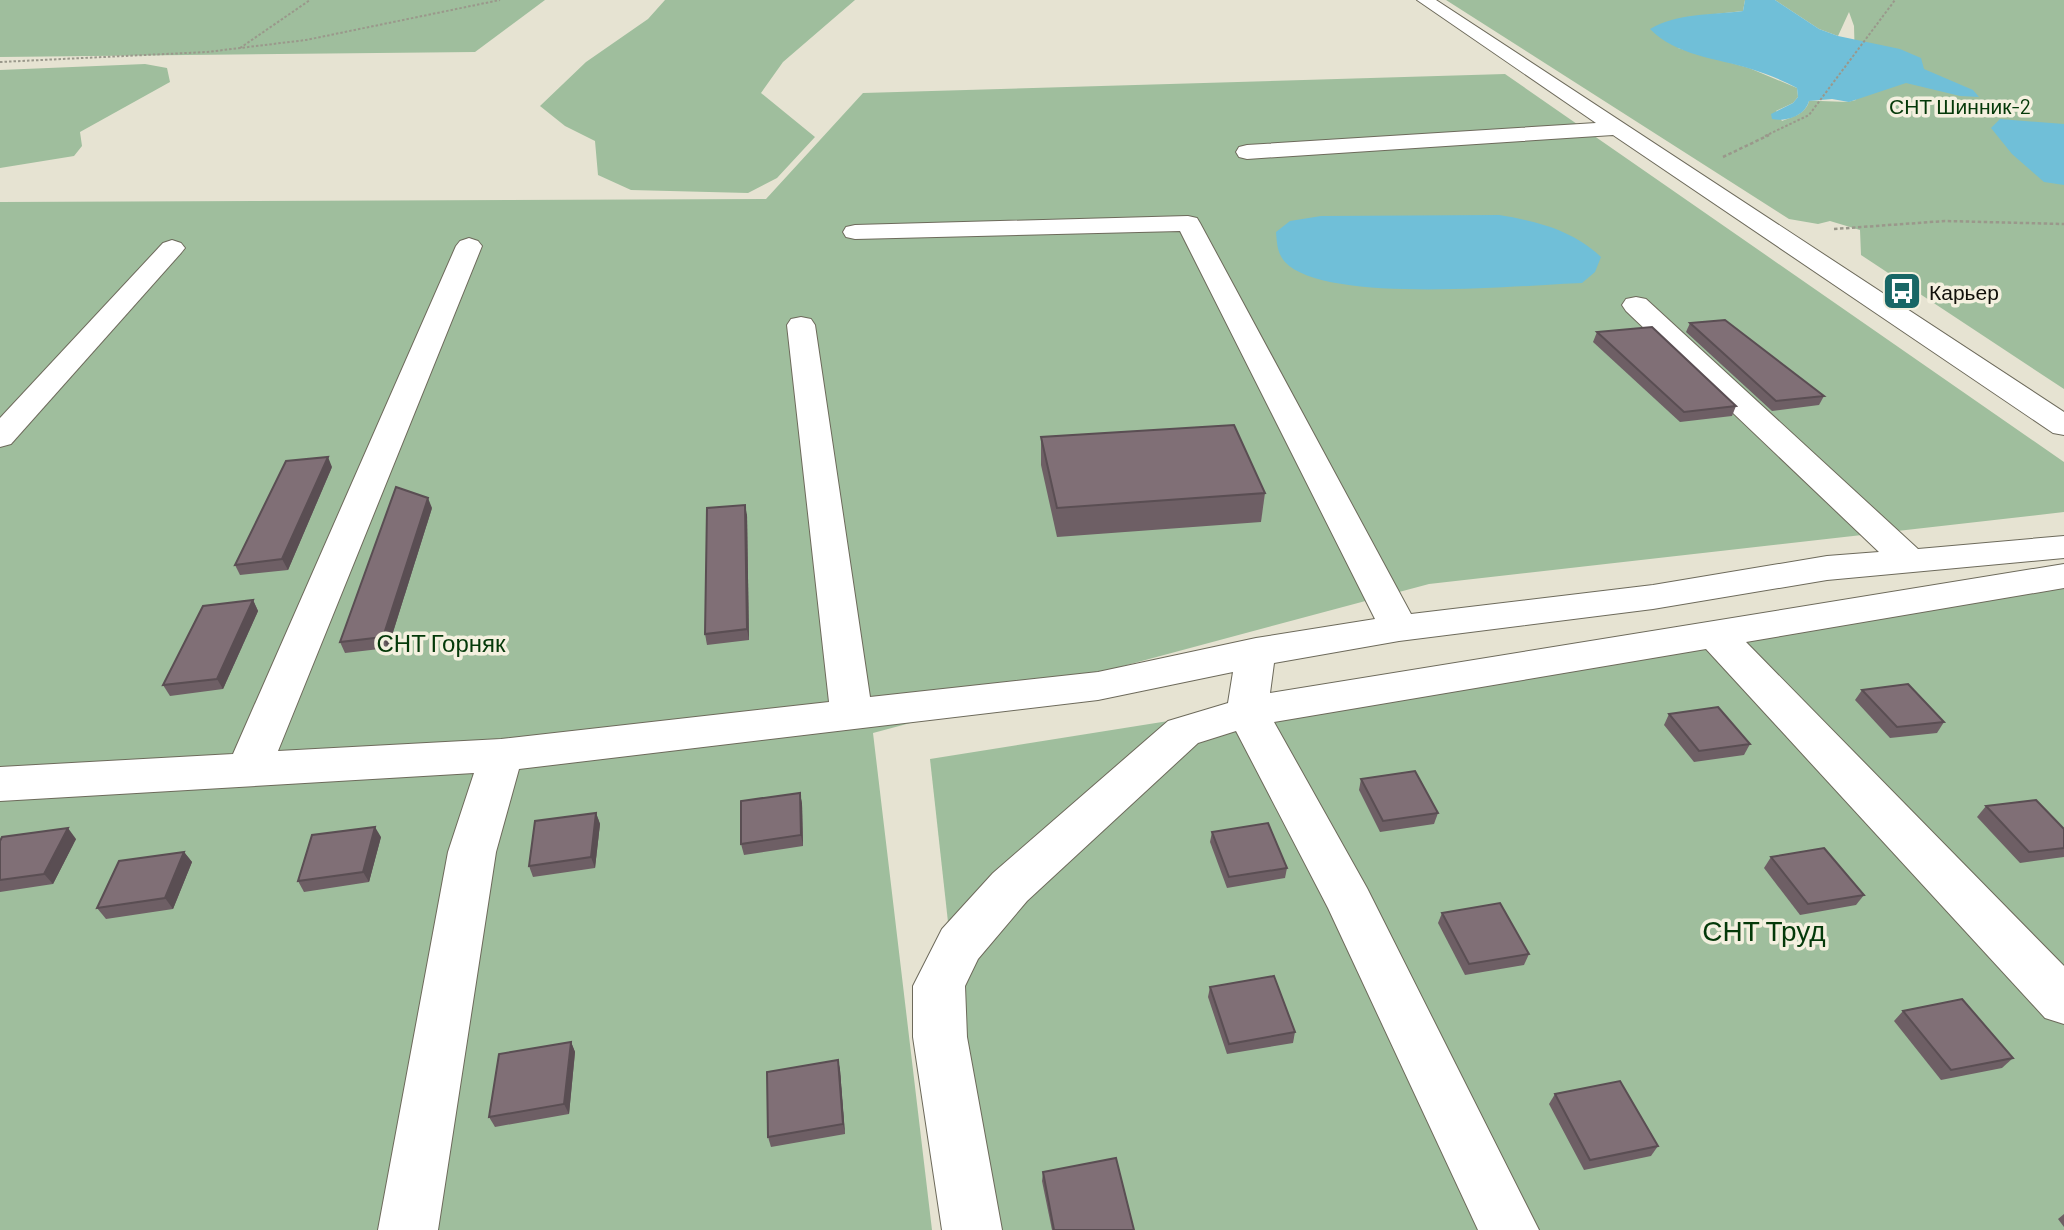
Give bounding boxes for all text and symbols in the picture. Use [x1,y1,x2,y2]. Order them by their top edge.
park label: СНТ Шинник-2 [1889,93,2031,118]
bus stop icon: Карьер [1881,270,1923,312]
place label: Карьер [1929,279,1999,304]
park label: СНТ Горняк [377,628,506,657]
park label: СНТ Труд [1702,913,1826,947]

